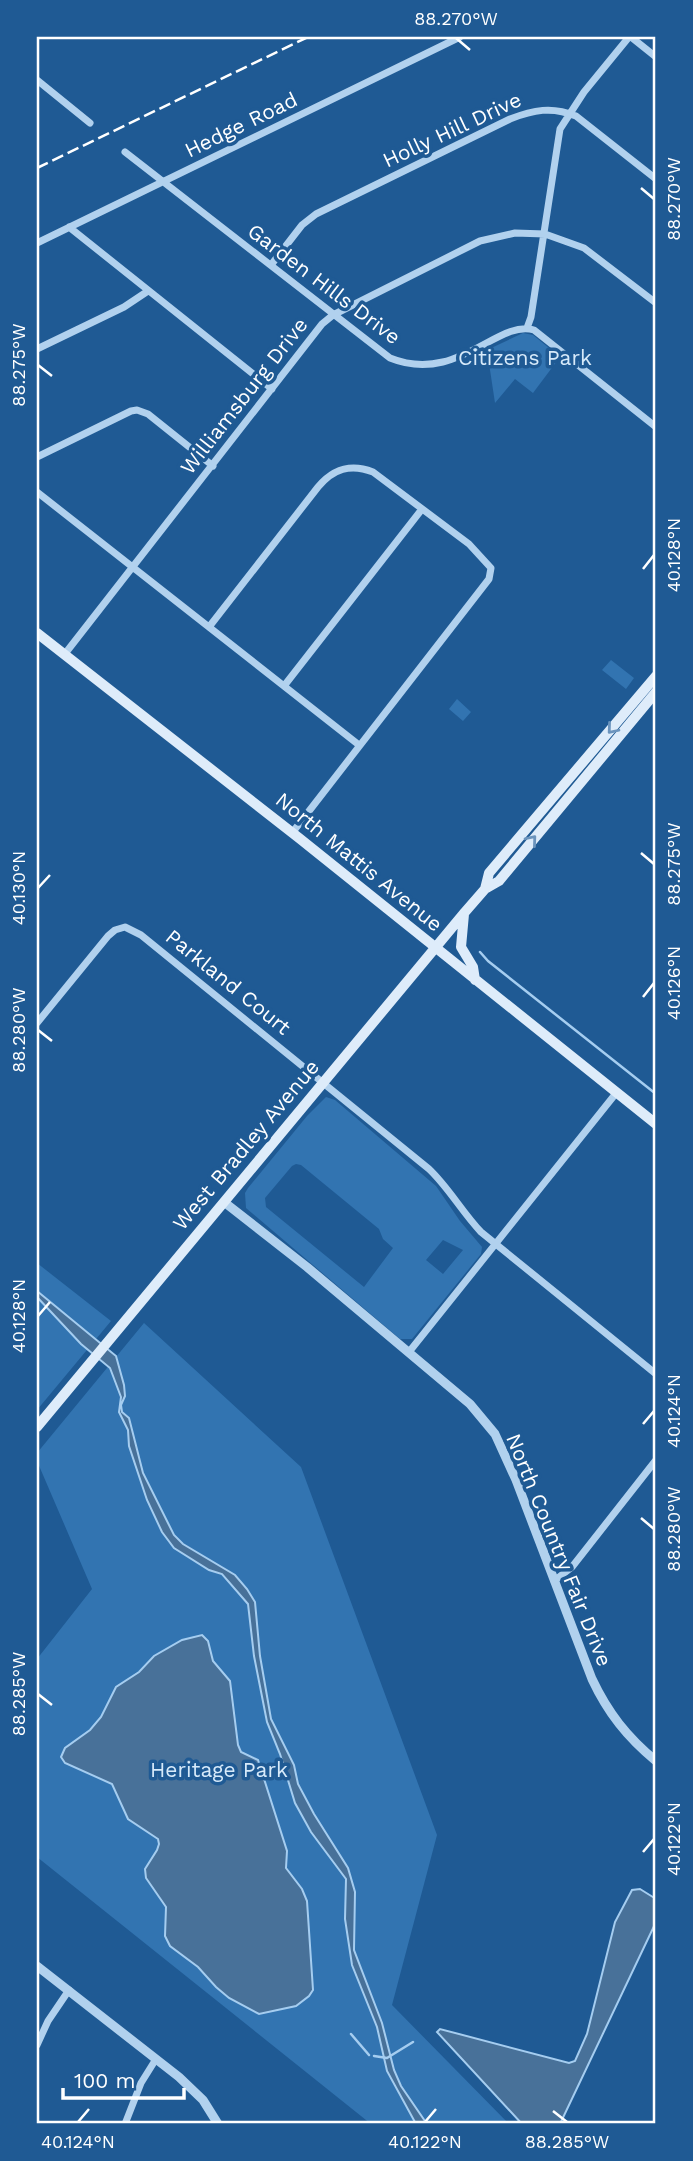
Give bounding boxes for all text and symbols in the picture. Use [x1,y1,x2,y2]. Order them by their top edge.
text: 88.270°W [414,8,498,29]
street label: Holly Hill Drive [378,86,525,173]
street label: Hedge Road [180,87,301,163]
text: 88.270°W [663,157,684,241]
street label: Garden Hills Drive [243,218,406,349]
street label: Williamsburg Drive [175,312,313,479]
text: 88.275°W [8,323,29,407]
park label: Citizens Park [458,345,592,370]
text: 40.128°N [663,518,684,592]
one-way arrow [608,720,620,733]
street label: North Mattis Avenue [271,787,448,937]
text: 88.275°W [663,822,684,906]
one-way arrow [524,836,536,849]
text: 40.130°N [8,851,29,925]
street label: Parkland Court [161,924,296,1040]
text: 40.126°N [663,946,684,1020]
text: 88.280°W [8,987,29,1073]
street label: West Bradley Avenue [167,1054,324,1235]
text: 40.128°N [8,1279,29,1353]
text: 40.124°N [663,1374,684,1448]
street label: North Country Fair Drive [501,1430,618,1670]
text: 88.280°W [663,1486,684,1572]
text: 88.285°W [8,1652,29,1736]
park label: Heritage Park [150,1757,288,1782]
text: 40.122°N [663,1802,684,1876]
scale bar [63,2056,184,2100]
text: 100 m [74,2068,136,2093]
text: 40.124°N [41,2131,115,2152]
text: 40.122°N [388,2131,462,2152]
text: 88.285°W [525,2131,609,2152]

